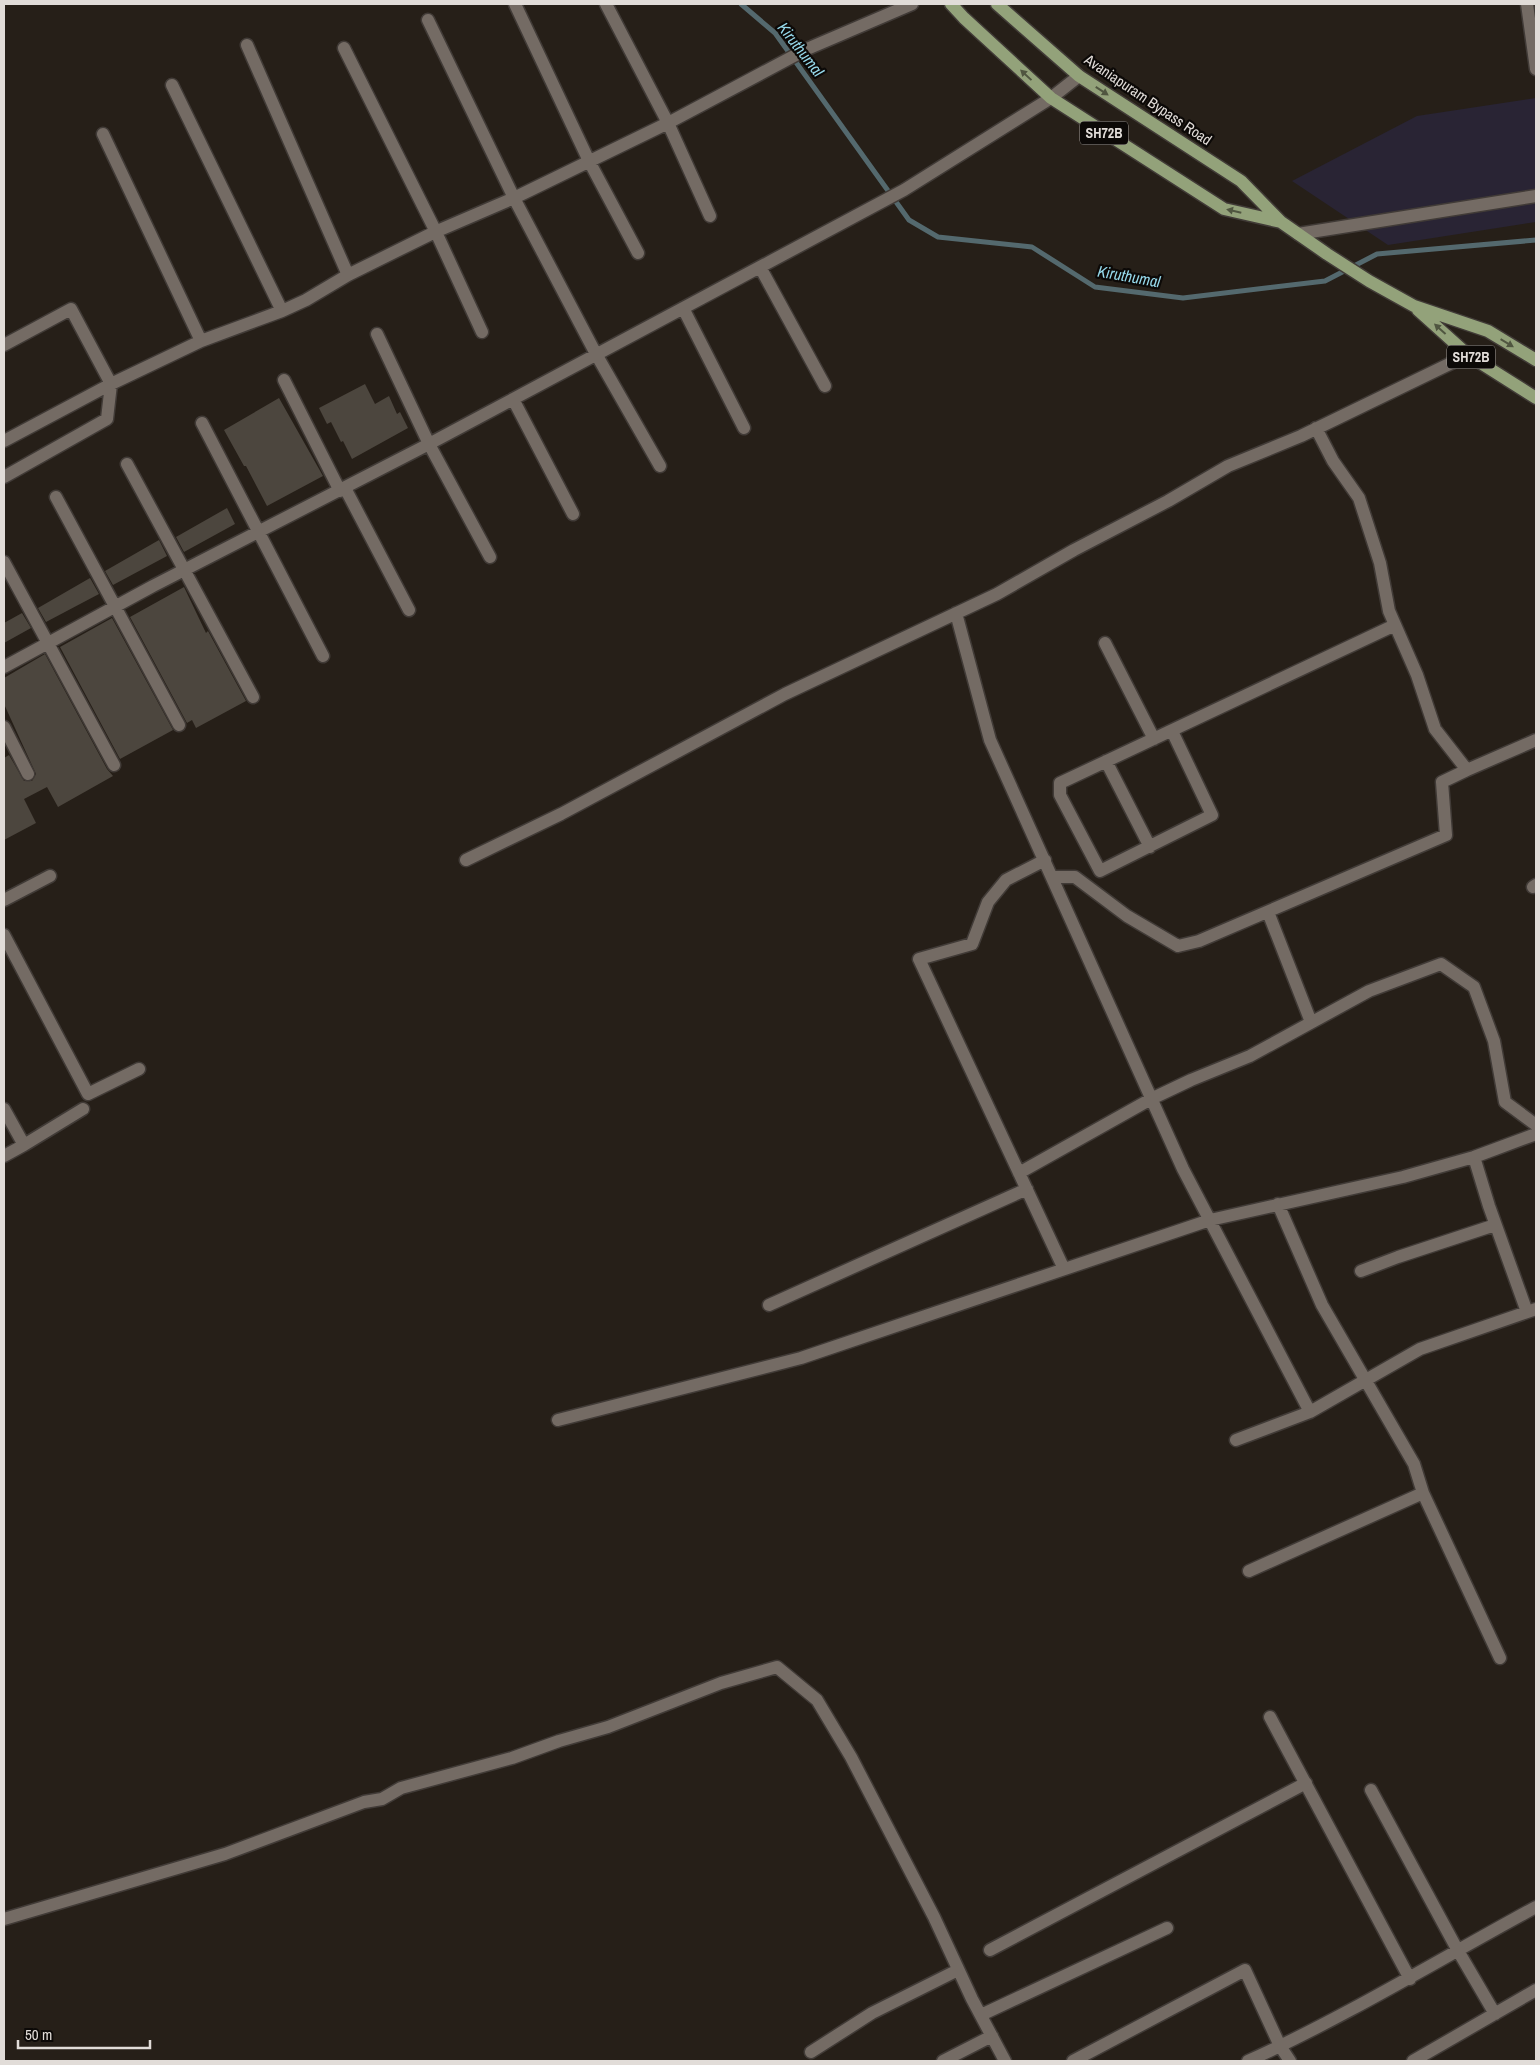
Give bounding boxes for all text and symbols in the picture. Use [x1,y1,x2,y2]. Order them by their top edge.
water label: Kiruthumal [773,17,830,82]
street label: Avaniapuram Bypass Road [1080,49,1216,150]
one-way arrow [1020,69,1032,81]
one-way arrow [1095,86,1108,96]
road number: SH72B [1080,122,1128,144]
one-way arrow [1226,207,1241,215]
water label: Kiruthumal [1096,260,1163,293]
one-way arrow [1434,323,1446,335]
one-way arrow [1501,338,1514,347]
road number: SH72B [1447,346,1495,368]
scale bar [18,2018,150,2050]
text: 50 m [25,2024,52,2045]

